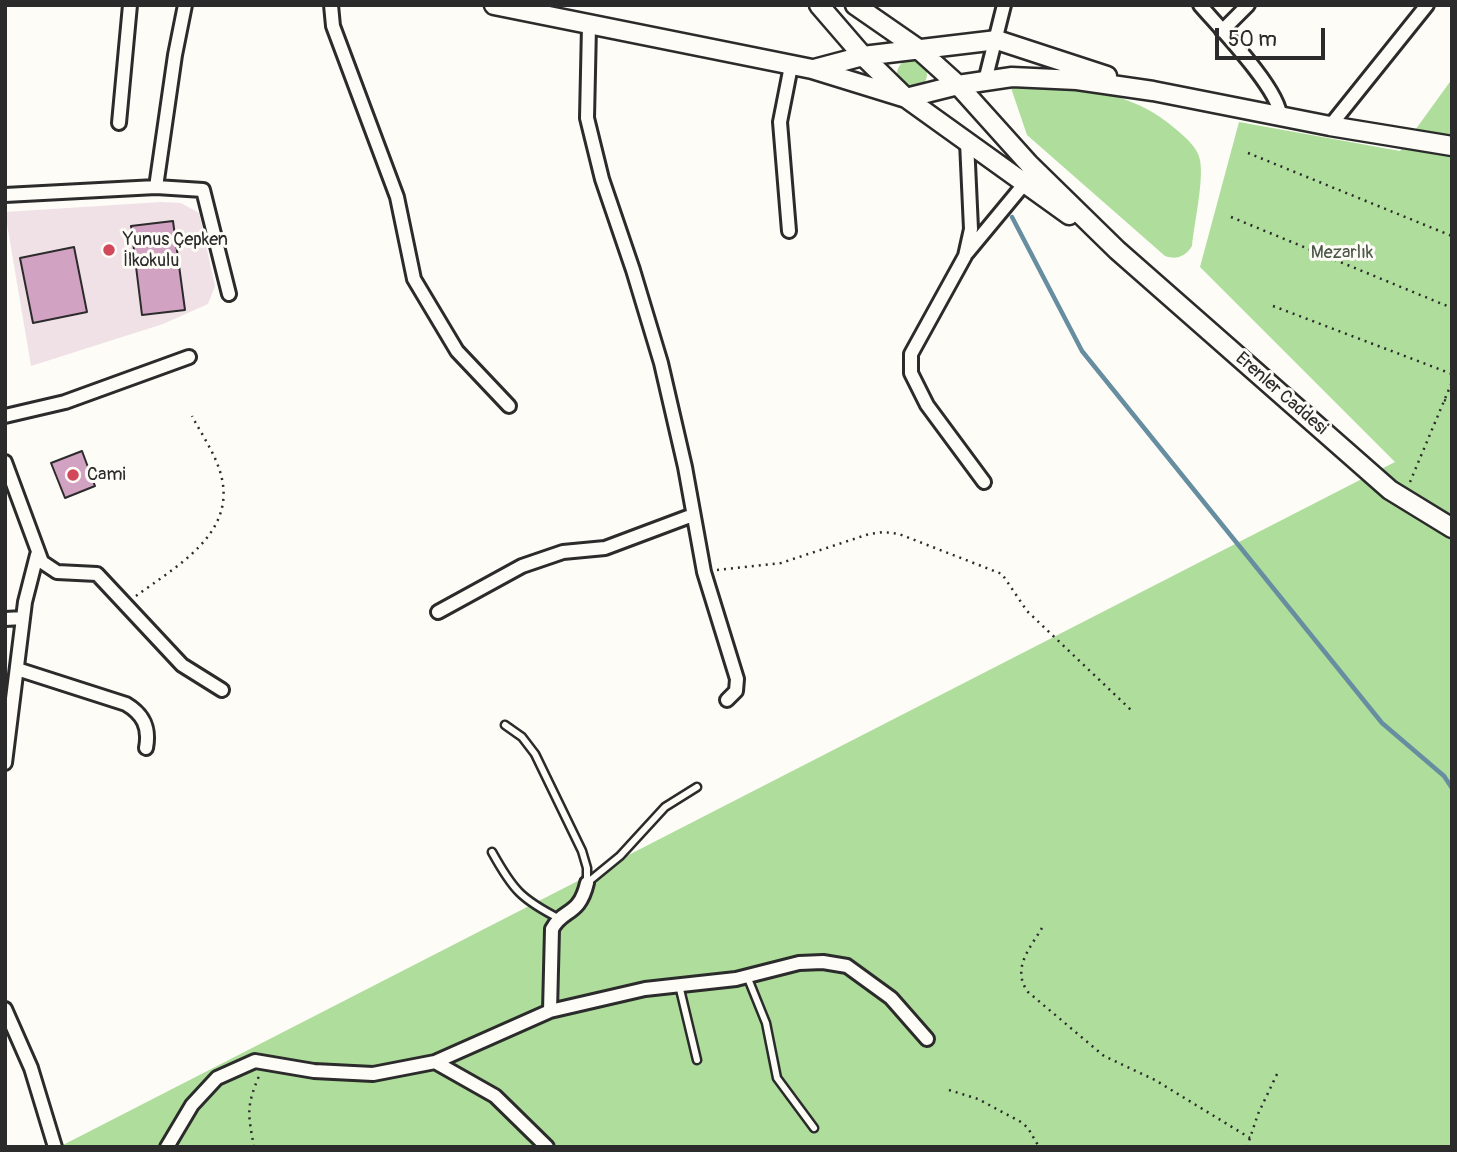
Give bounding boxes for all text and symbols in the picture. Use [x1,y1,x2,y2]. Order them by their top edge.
scale bar [1219,14,1329,58]
text: 50 m [1228,26,1277,53]
place label: Yunus Çepken İlkokulu [123,229,228,272]
marker: Yunus Çepken İlkokulu [101,242,117,258]
park label: Mezarlık [1311,242,1373,264]
street label: Erenler Caddesi [1231,348,1331,440]
place label: Cami [87,464,126,486]
marker: Cami [65,467,81,483]

